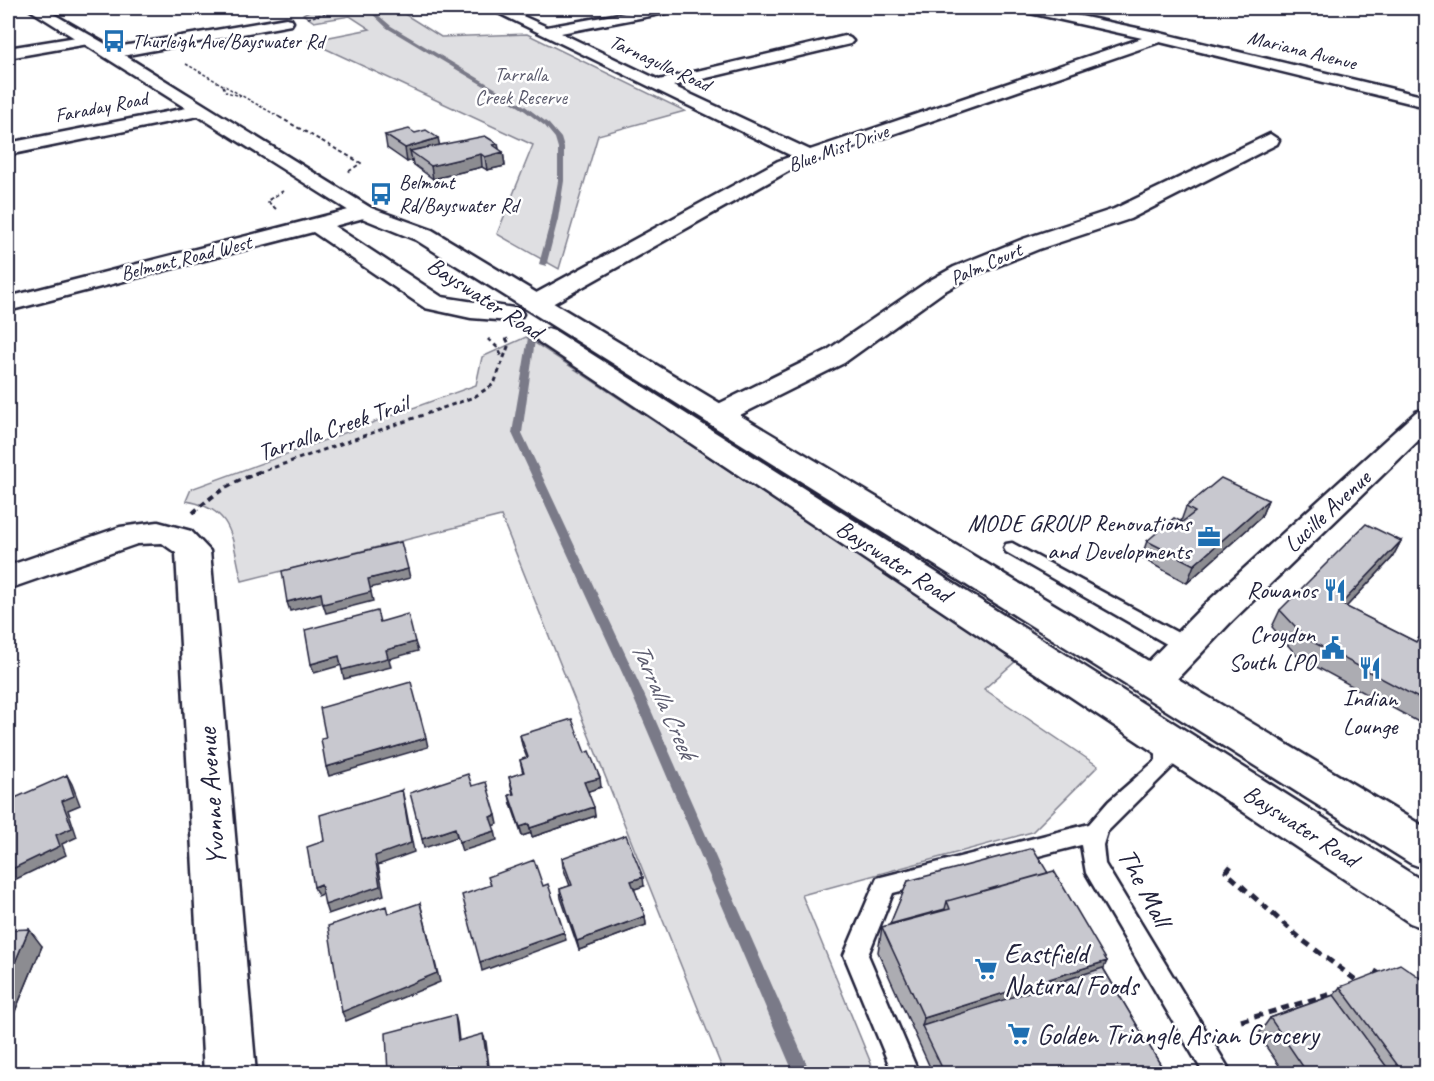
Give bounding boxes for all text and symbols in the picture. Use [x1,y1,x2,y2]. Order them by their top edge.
street label: Mariana Avenue [1245,24,1360,76]
bus stop icon: Thurleigh Ave/Bayswater Rd [101,28,127,54]
place label: Thurleigh Ave/Bayswater Rd [132,29,327,54]
street label: Tarnagulla Road [605,29,717,99]
park label: Tarralla Creek Reserve [475,62,568,110]
street label: Faraday Road [53,85,152,128]
street label: Blue Mist Drive [784,118,893,178]
place label: Belmont Rd/Bayswater Rd [399,170,521,218]
bus stop icon: Belmont Rd/Bayswater Rd [368,181,394,207]
street label: Belmont Road West [118,229,256,286]
street label: Palm Court [946,236,1028,291]
street label: Bayswater Road [422,250,551,348]
street label: Tarralla Creek Trail [254,387,416,468]
street label: Lucille Avenue [1277,462,1378,559]
place label: MODE GROUP Renovations and Developments [968,508,1193,566]
street label: Bayswater Road [831,513,960,611]
office icon: MODE GROUP Renovations and Developments [1196,524,1222,550]
place label: Rowanos [1247,575,1319,605]
restaurant icon: Rowanos [1322,577,1348,603]
place label: Croydon South LPO [1229,619,1318,677]
public building icon: Croydon South LPO [1320,635,1346,661]
water label: Tarralla Creek [624,637,706,768]
restaurant icon: Indian Lounge [1357,655,1383,681]
place label: Indian Lounge [1343,683,1400,741]
street label: Yvonne Avenue [189,725,233,867]
street label: Bayswater Road [1238,778,1367,876]
street label: The Mall [1110,842,1182,937]
place label: Eastfield Natural Foods [1004,936,1141,1003]
supermarket icon: Eastfield Natural Foods [973,956,999,982]
place label: Golden Triangle Asian Grocery [1037,1017,1321,1052]
supermarket icon: Golden Triangle Asian Grocery [1006,1021,1032,1047]

